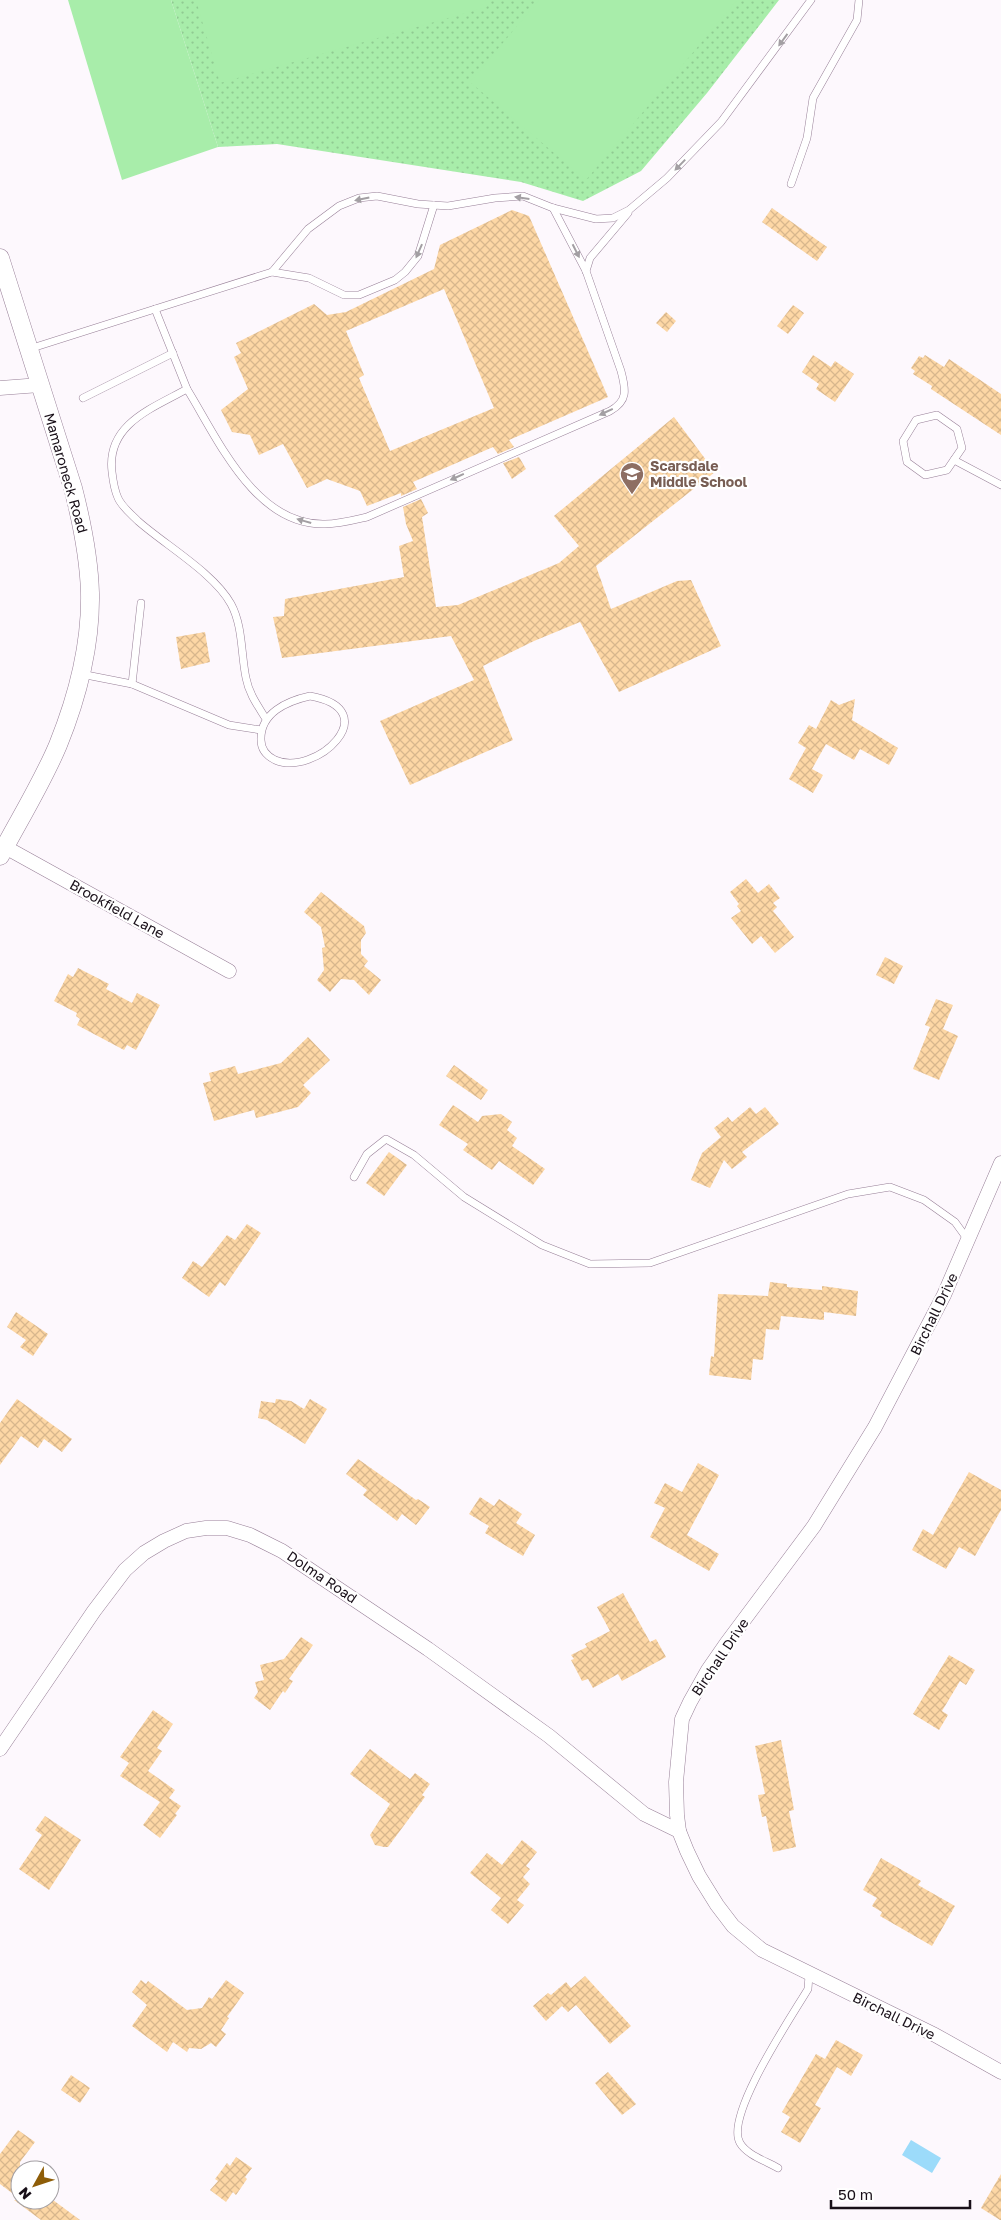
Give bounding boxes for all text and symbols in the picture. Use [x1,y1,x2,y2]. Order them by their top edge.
one-way arrow [777,33,788,46]
one-way arrow [674,159,686,171]
one-way arrow [514,194,530,202]
one-way arrow [354,195,369,203]
one-way arrow [415,244,423,258]
one-way arrow [572,244,580,258]
one-way arrow [599,409,613,417]
street label: Mamaroneck Road [41,411,92,535]
place label: Scarsdale Middle School [650,457,748,490]
school or university icon: Scarsdale Middle School [619,461,645,495]
one-way arrow [450,474,464,482]
one-way arrow [296,516,311,524]
street label: Brookfield Lane [67,876,168,942]
street label: Birchall Drive [906,1270,961,1358]
street label: Dolma Road [284,1547,361,1606]
street label: Birchall Drive [687,1615,752,1699]
street label: Birchall Drive [850,1988,938,2043]
north arrow [10,2160,60,2210]
scale bar [831,2178,970,2210]
text: N [15,2184,35,2203]
text: 50 m [838,2185,873,2203]

